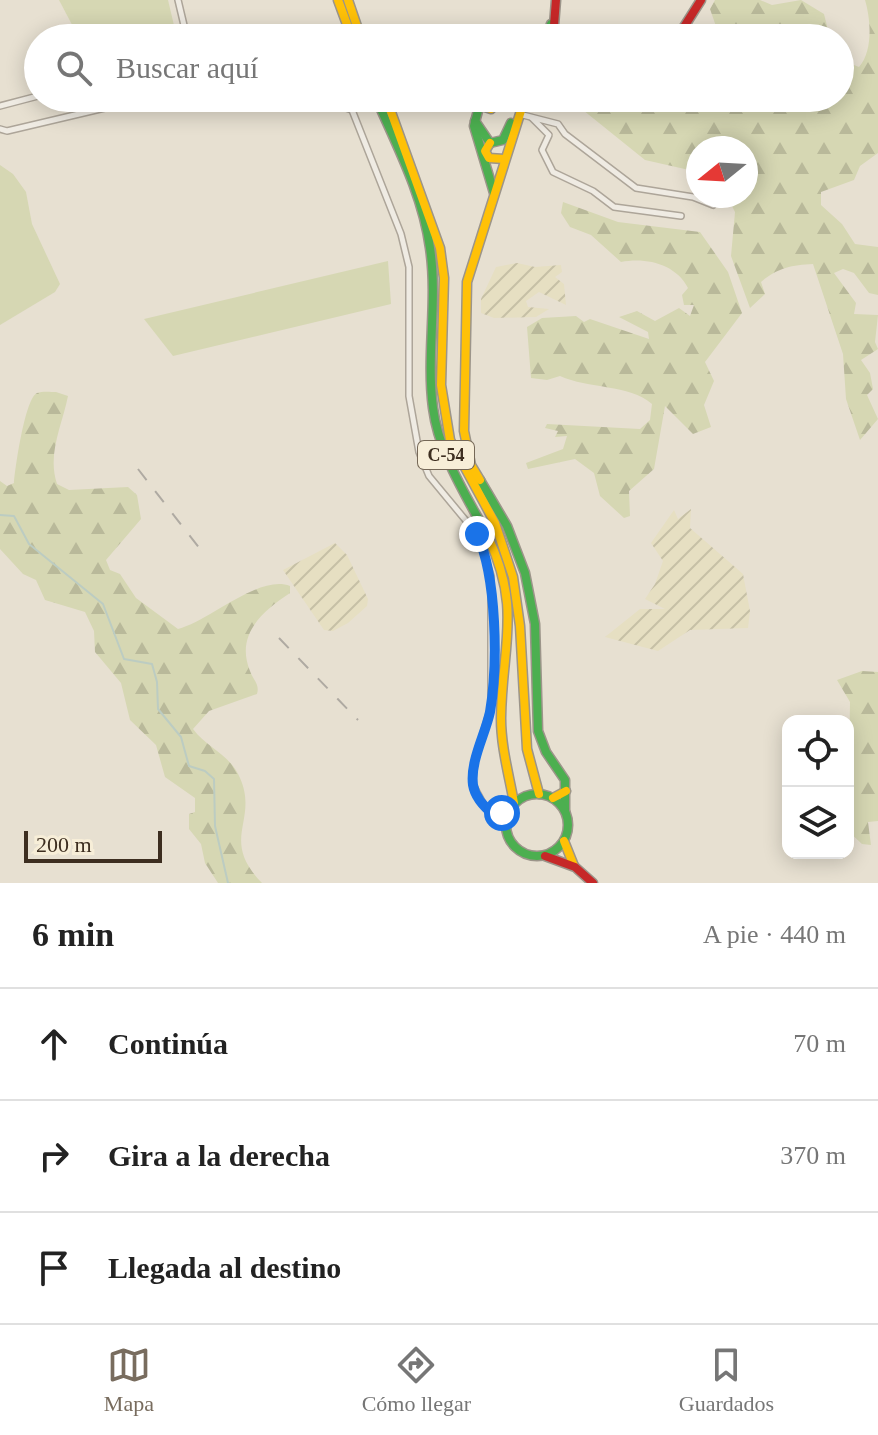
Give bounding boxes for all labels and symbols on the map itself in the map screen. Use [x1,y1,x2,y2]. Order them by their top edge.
north arrow [686,136,758,208]
road number: C-54 [418,441,474,469]
route end [459,516,495,552]
route start [484,795,520,831]
scale bar [24,827,162,863]

